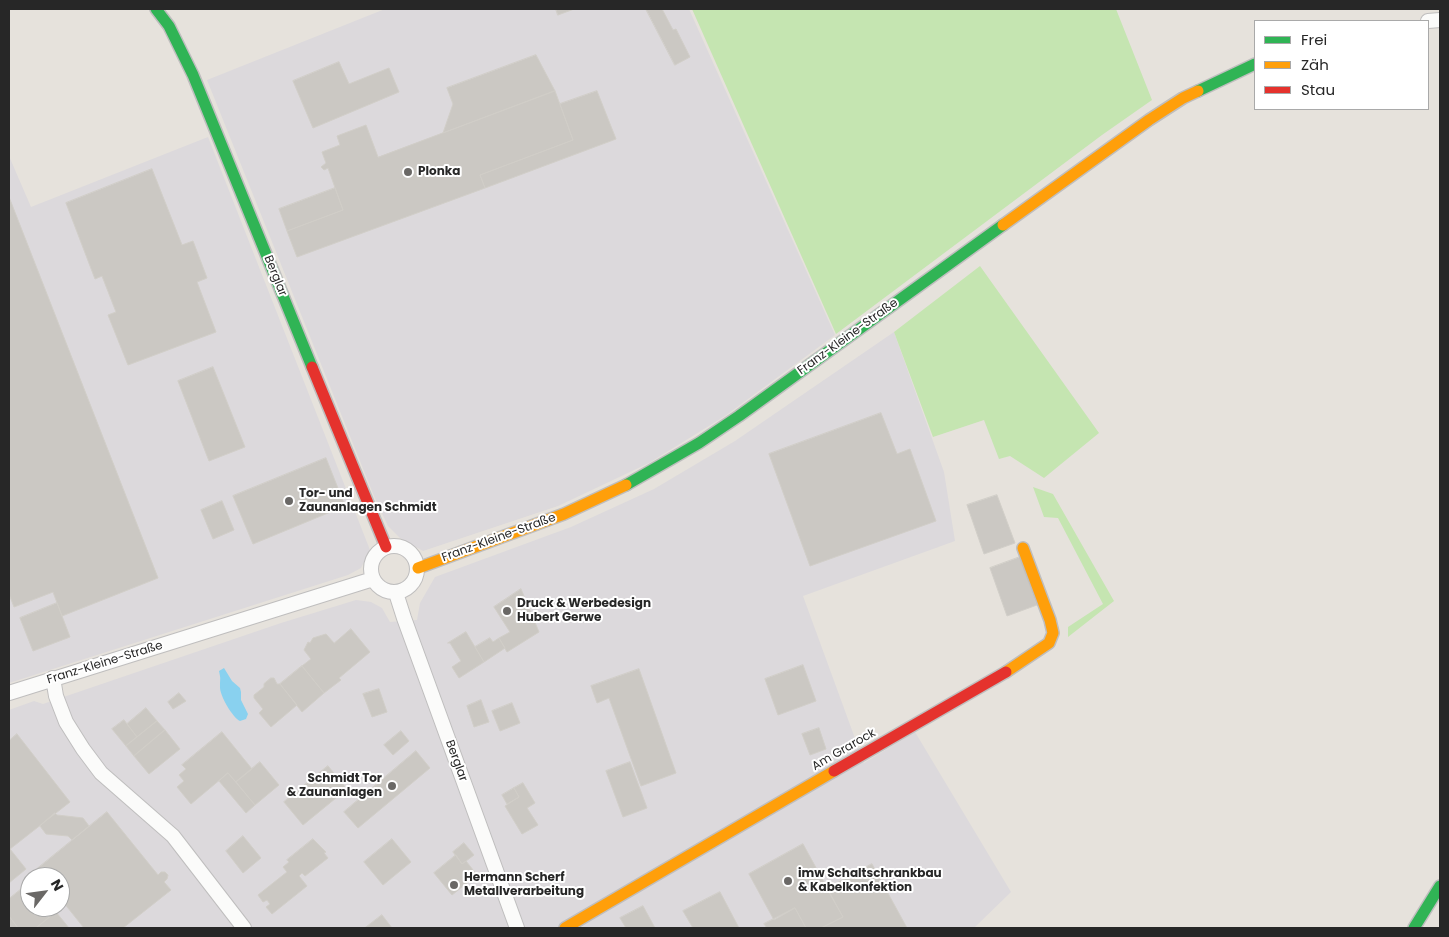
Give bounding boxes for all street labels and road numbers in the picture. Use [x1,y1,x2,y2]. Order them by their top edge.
street label: Berglar [260,253,290,299]
street label: Franz-Kleine-Straße [795,296,901,378]
street label: Franz-Kleine-Straße [440,511,558,565]
street label: Franz-Kleine-Straße [45,639,165,687]
street label: Am Grarock [810,726,878,774]
street label: Berglar [442,738,470,784]

